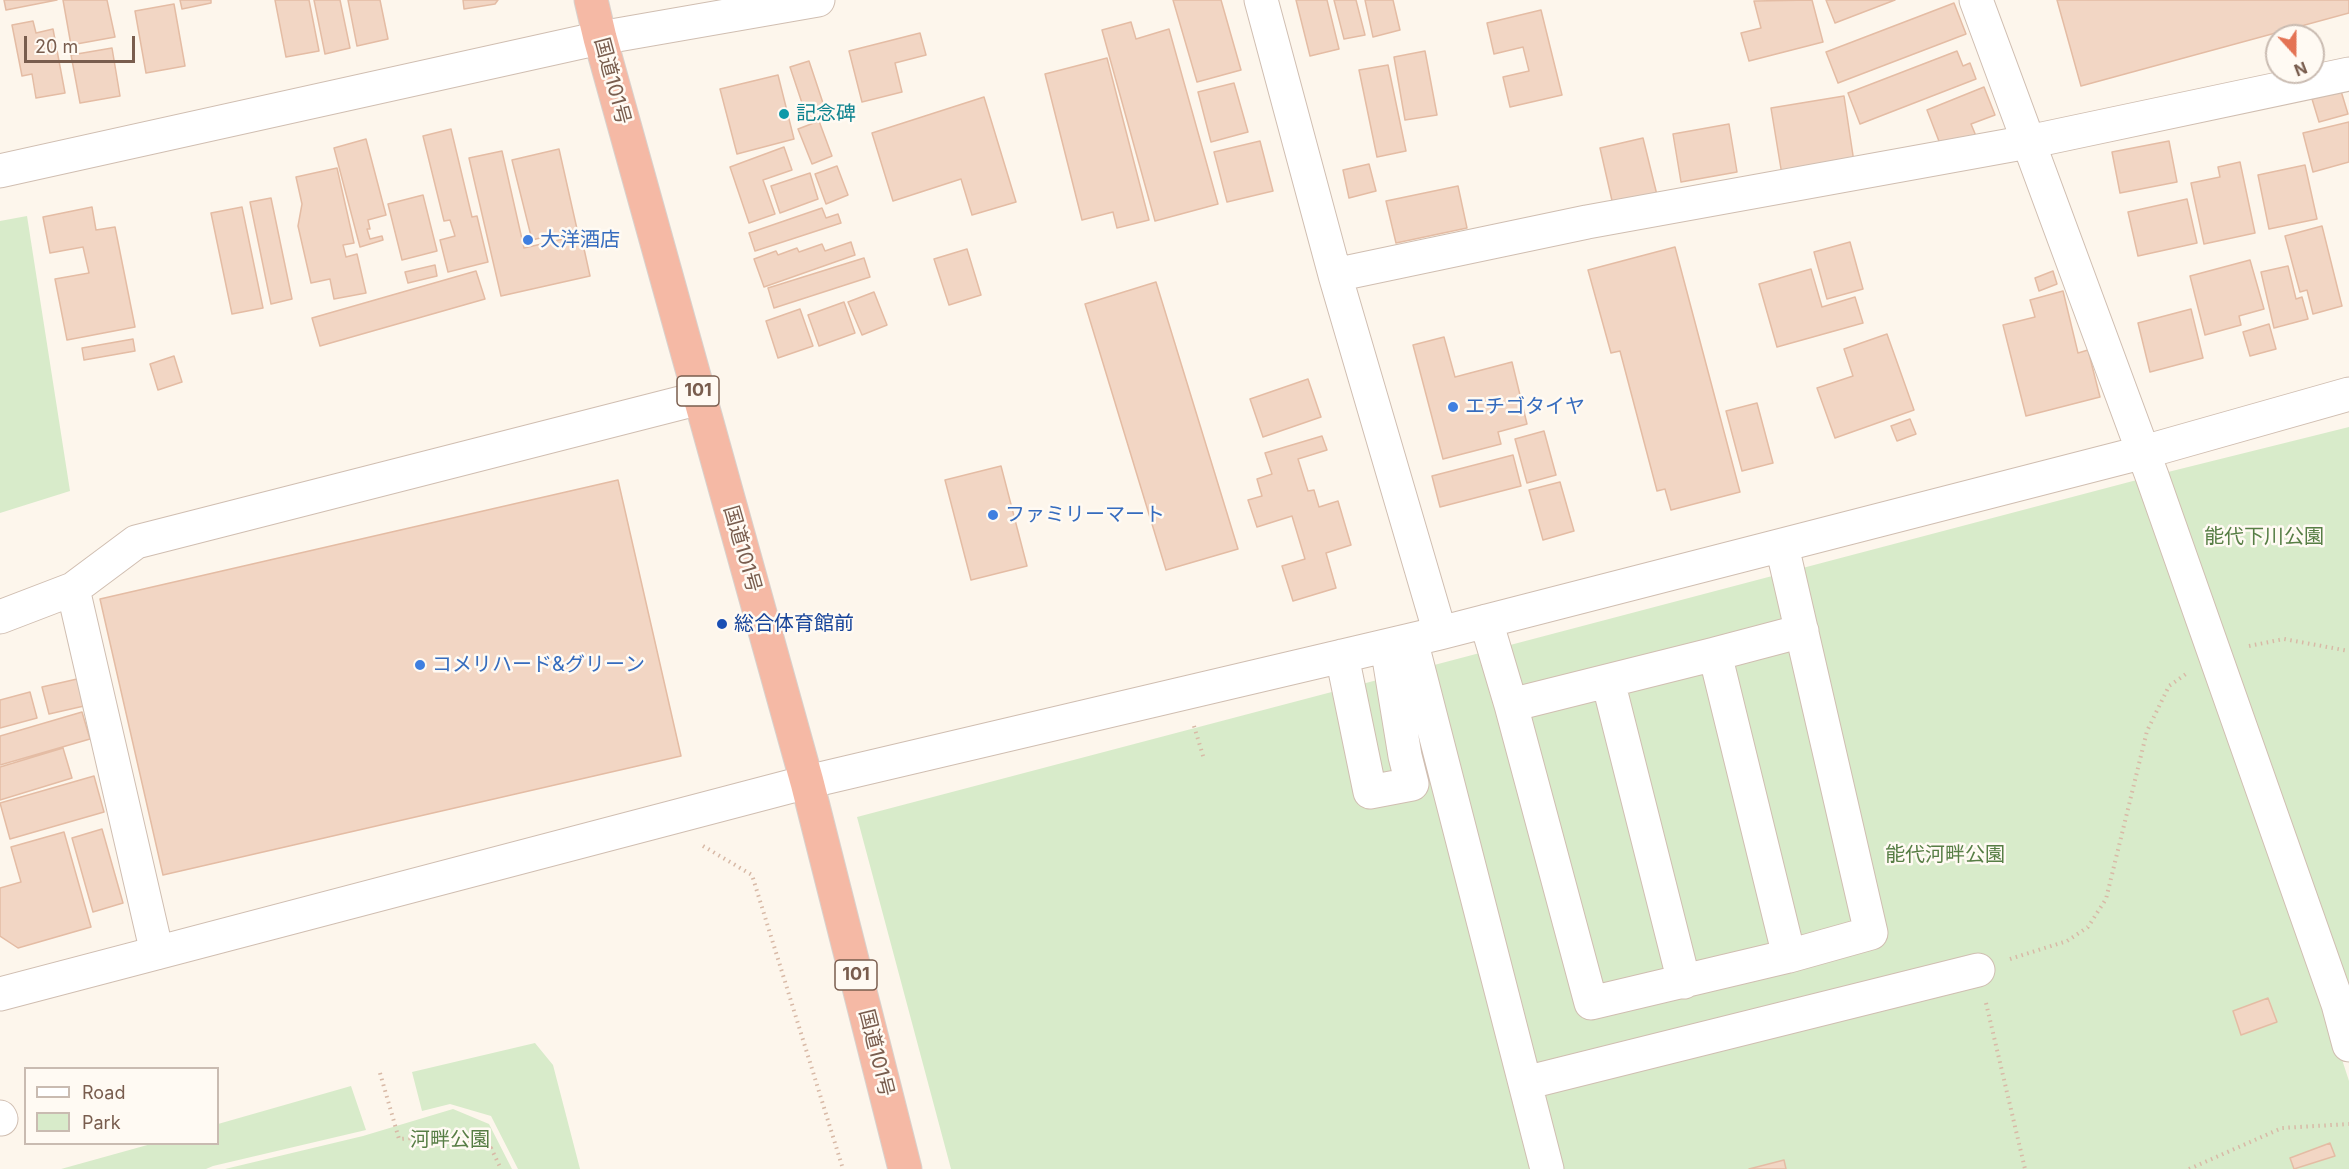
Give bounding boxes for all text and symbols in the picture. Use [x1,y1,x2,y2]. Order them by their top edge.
scale bar [27,24,138,62]
north arrow [2265,24,2325,84]
street label: 国道101号 [589,35,635,127]
text: 20 m [35,36,78,57]
text: N [2291,57,2310,80]
place label: 記念碑 [796,102,856,126]
marker: 記念碑 [777,107,791,121]
place label: 大洋酒店 [540,228,620,252]
marker: 大洋酒店 [521,233,535,247]
road number: 101 [677,376,719,406]
place label: エチゴタイヤ [1465,395,1585,419]
marker: エチゴタイヤ [1446,400,1460,414]
street label: 国道101号 [718,503,766,595]
place label: ファミリーマート [1005,503,1165,527]
marker: ファミリーマート [986,508,1000,522]
park label: 能代下川公園 [2204,525,2324,549]
place label: 総合体育館前 [734,612,854,636]
marker: 総合体育館前 [715,617,729,631]
place label: コメリハード&グリーン [432,653,645,677]
marker: コメリハード&グリーン [413,658,427,672]
park label: 能代河畔公園 [1885,843,2005,867]
road number: 101 [835,960,877,990]
street label: 国道101号 [854,1007,898,1099]
legend [24,1067,219,1145]
text: Road [82,1082,125,1103]
text: Park [82,1112,121,1133]
park label: 河畔公園 [410,1128,490,1152]

